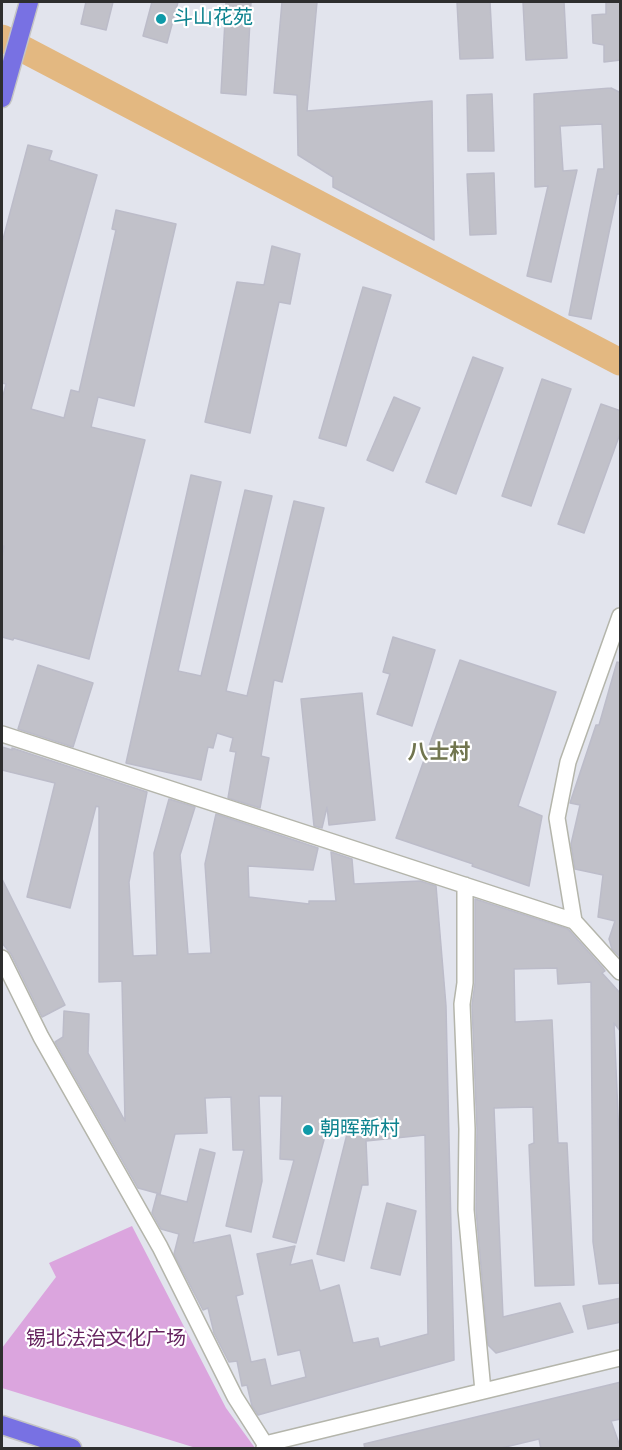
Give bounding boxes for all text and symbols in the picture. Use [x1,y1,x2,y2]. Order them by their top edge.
place label: 斗山花苑 [173,7,253,31]
marker: 斗山花苑 [154,12,168,26]
district label: 八士村 [408,741,470,767]
place label: 朝晖新村 [320,1118,400,1142]
marker: 朝晖新村 [301,1123,315,1137]
park label: 锡北法治文化广场 [26,1328,186,1352]

